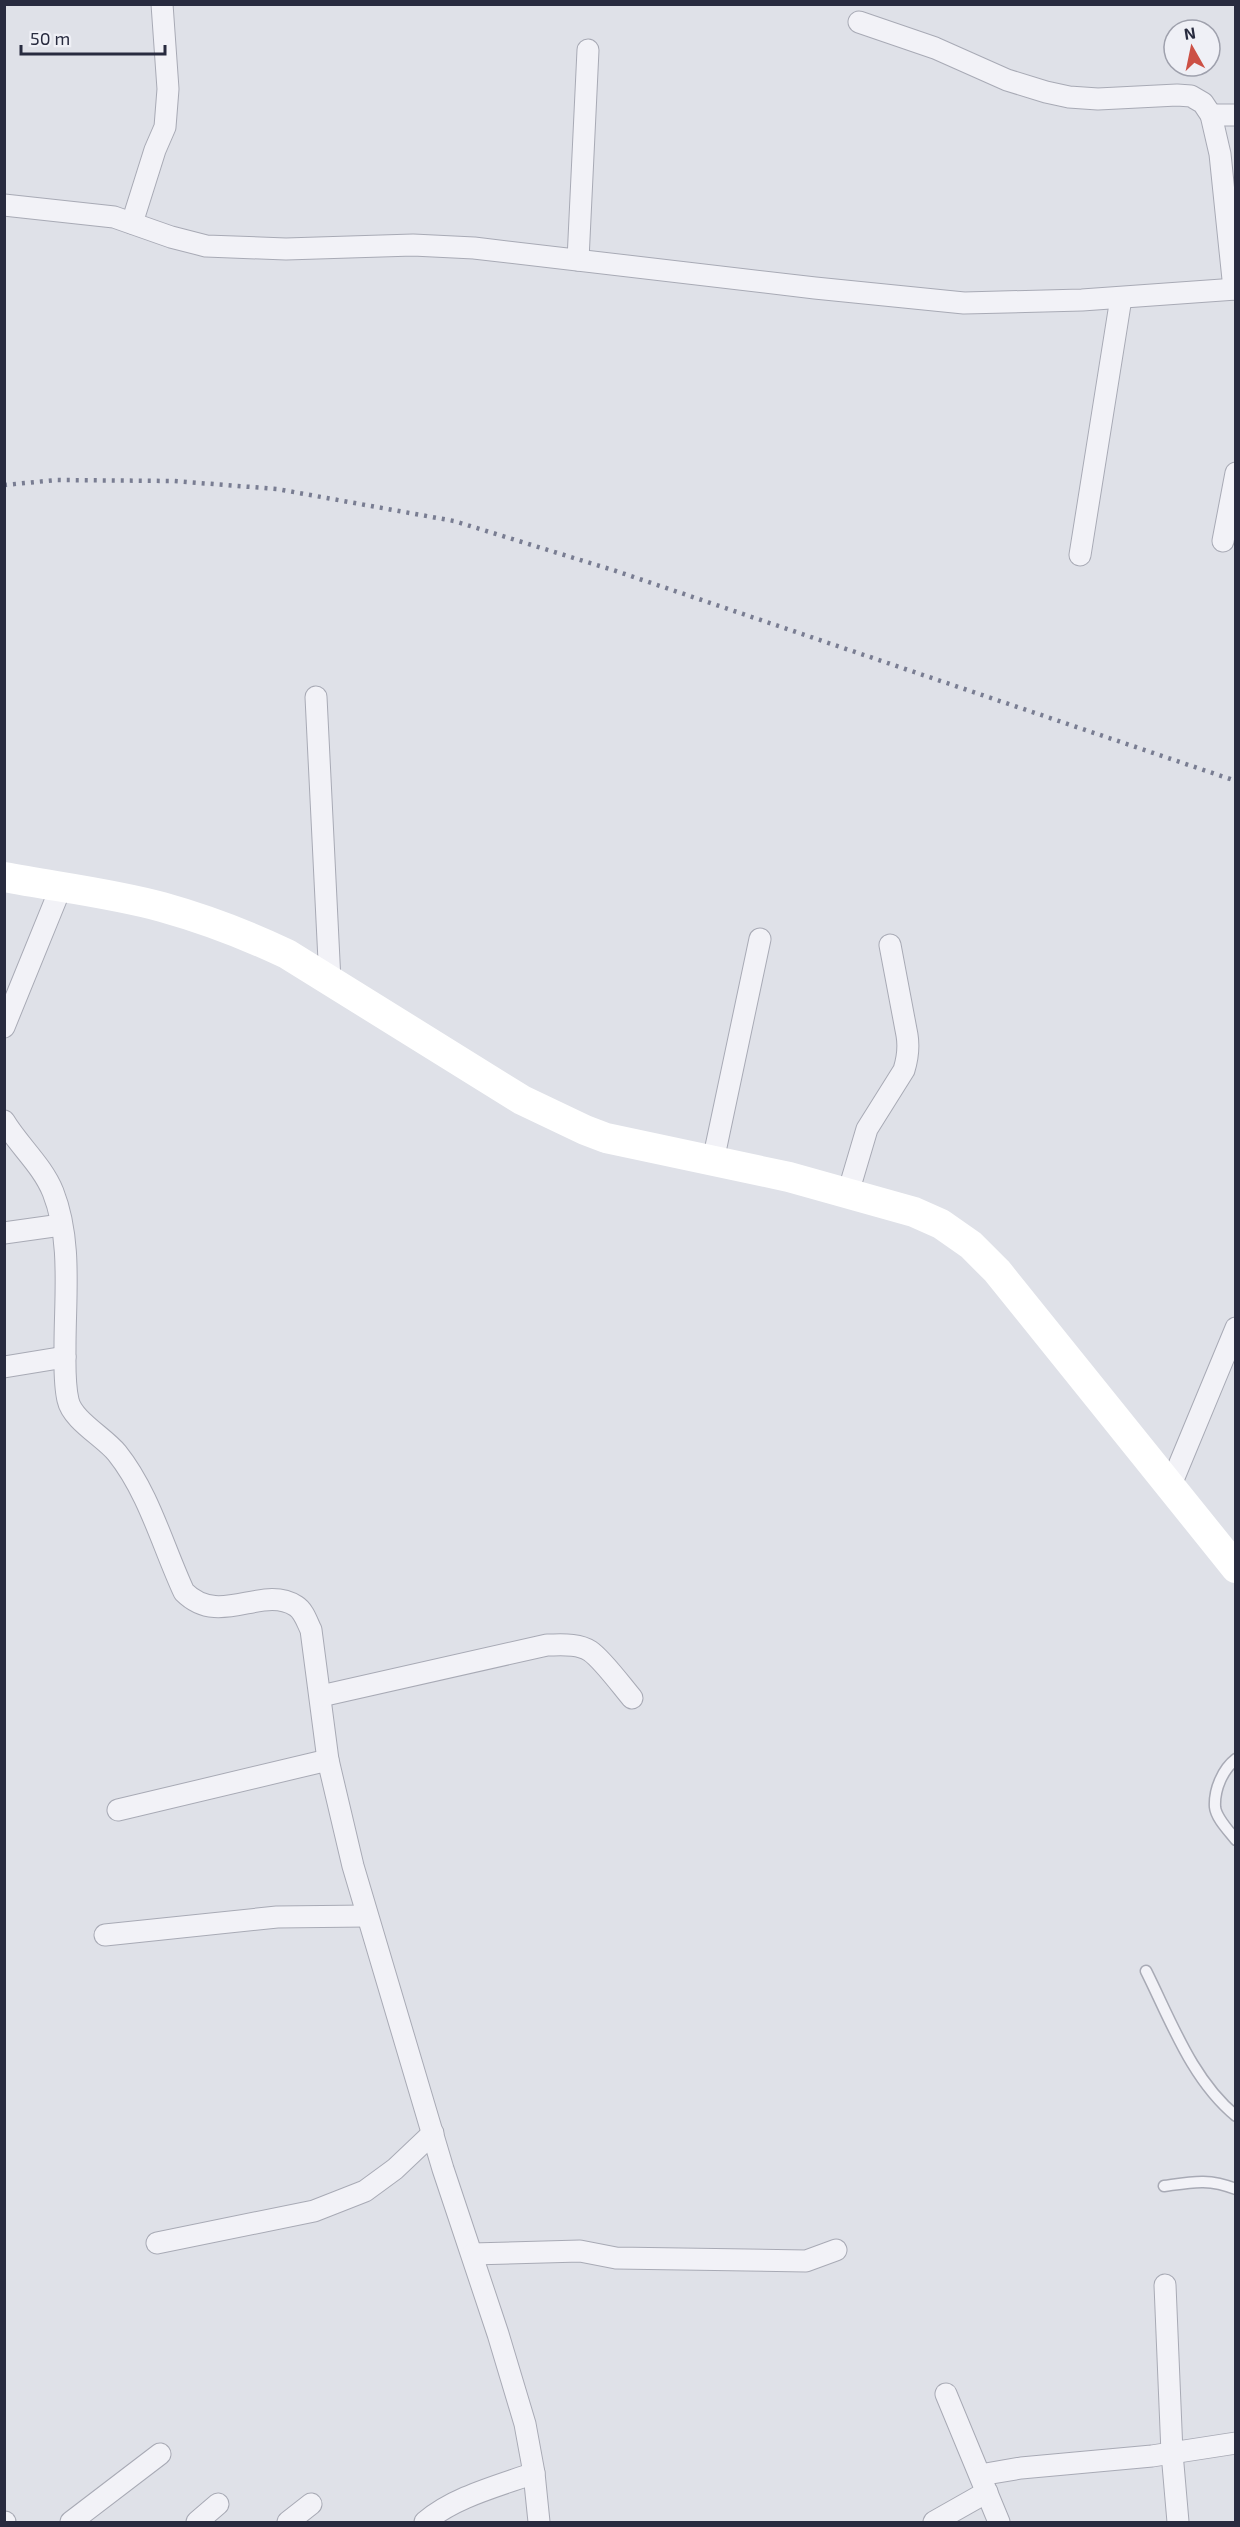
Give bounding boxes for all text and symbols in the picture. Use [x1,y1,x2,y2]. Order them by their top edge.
scale bar [21,18,165,56]
north arrow [1162,18,1222,78]
text: N [1182,22,1197,43]
text: 50 m [30,27,70,49]

